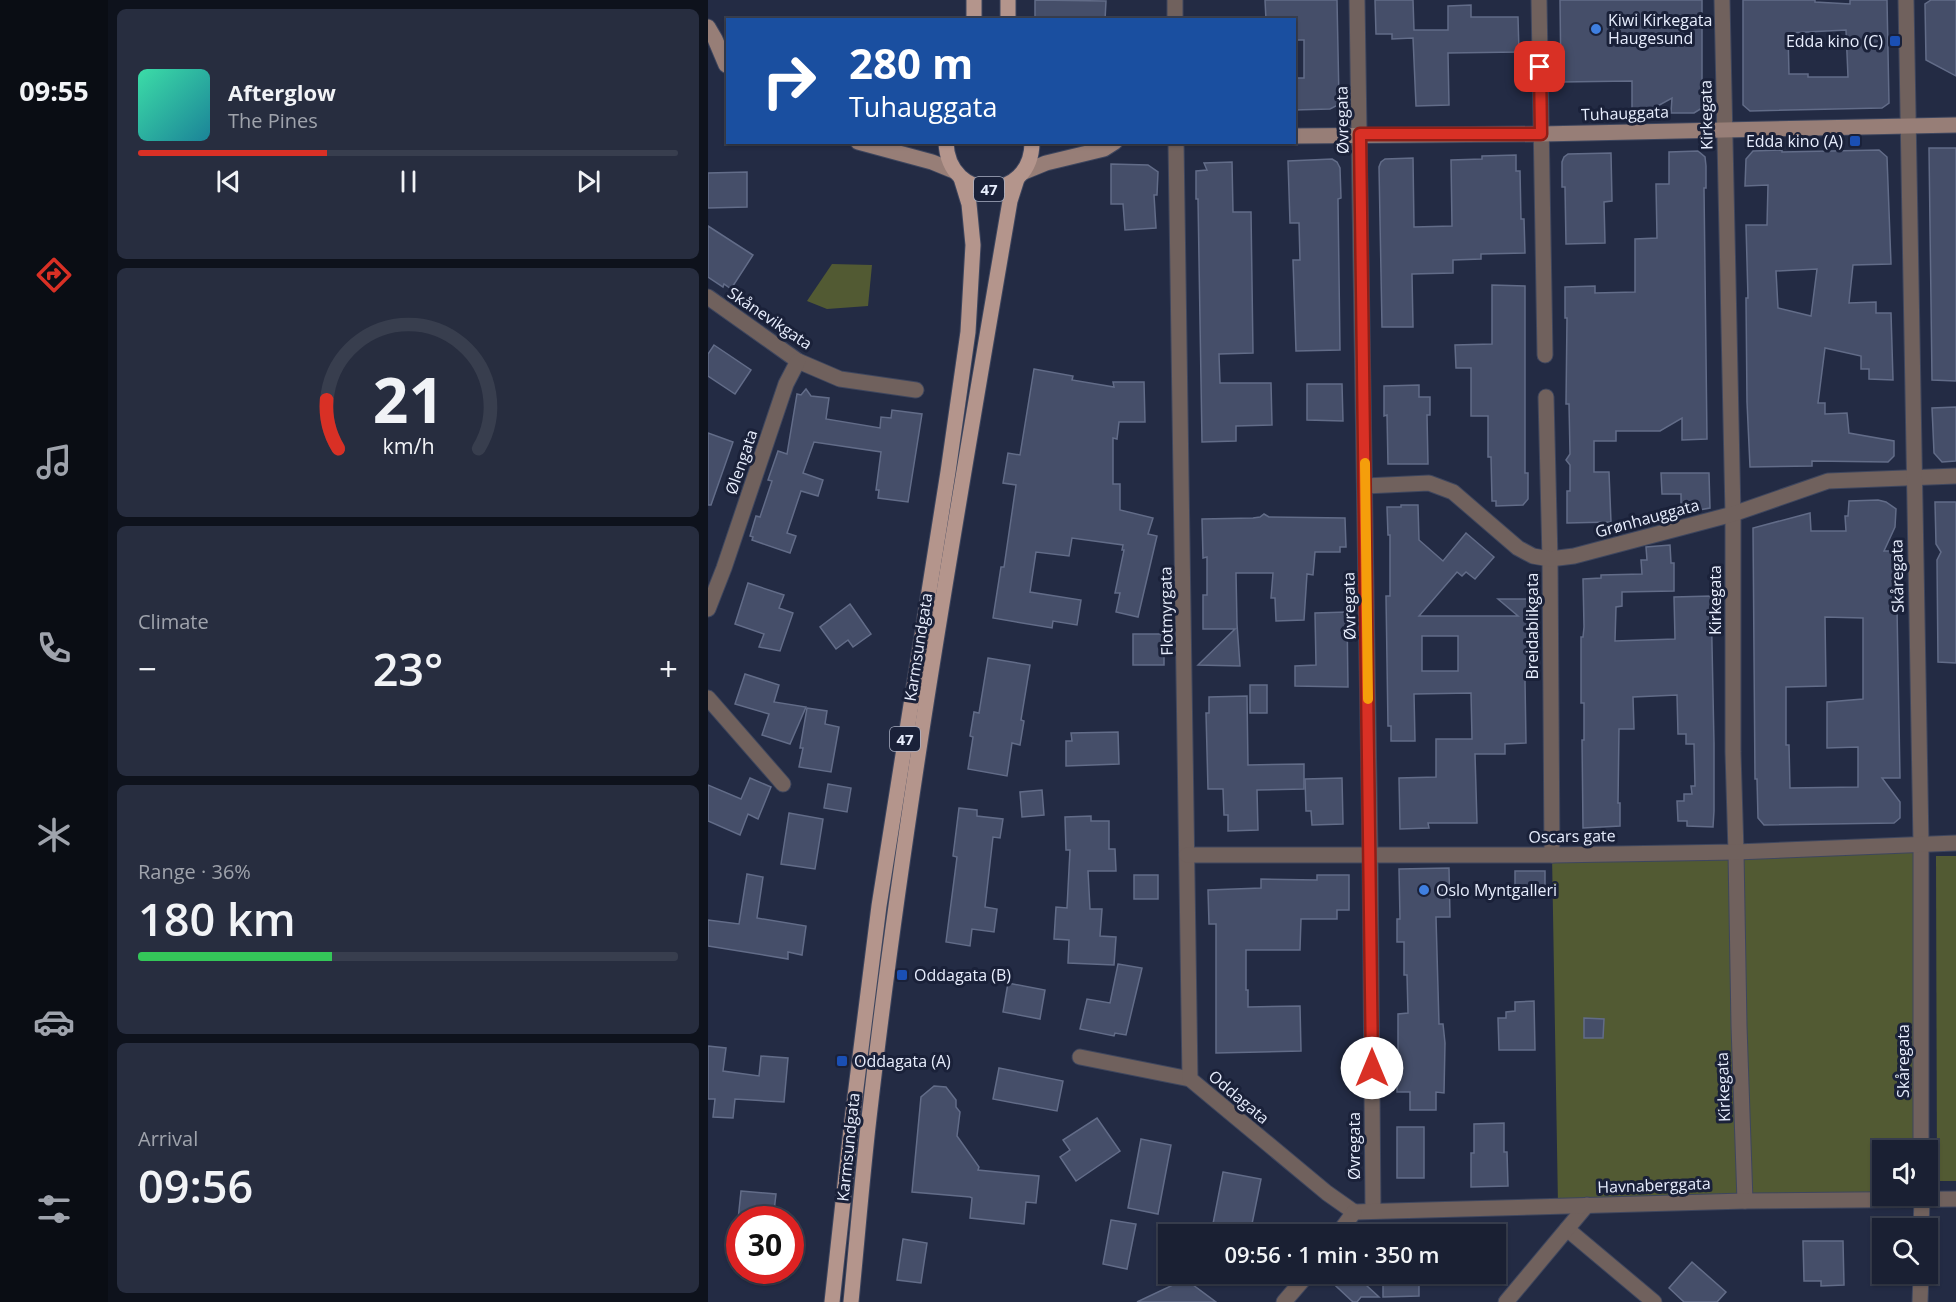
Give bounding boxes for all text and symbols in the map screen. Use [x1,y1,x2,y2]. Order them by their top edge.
place label: Kiwi Kirkegata Haugesund [1608,9,1712,49]
marker: Kiwi Kirkegata Haugesund [1589,22,1603,36]
place label: Edda kino (C) [1786,30,1883,52]
text: 280 m [849,34,973,91]
marker: Edda kino (C) [1888,34,1902,48]
pin [1514,41,1565,92]
icon: right [750,42,828,120]
icon: arrive [1523,50,1556,83]
text: 09:55 [19,72,89,109]
text: Afterglow [228,77,336,107]
street label: Kirkegata [1694,80,1718,150]
street label: Øvregata [1330,86,1354,154]
text: Tuhauggata [849,88,998,125]
street label: Tuhauggata [1581,100,1669,126]
text: The Pines [228,107,318,134]
place label: Edda kino (A) [1746,130,1843,152]
marker: Edda kino (A) [1848,134,1862,148]
icon: previous [212,165,245,198]
icon: pause [392,165,425,198]
icon: next [572,165,605,198]
road number: 47 [974,177,1004,201]
icon: directions [33,254,75,296]
street label: Skånevikgata [723,282,817,354]
text: 21 [372,357,444,442]
street label: Ølengata [720,427,762,497]
text: km/h [382,432,434,461]
icon: music [33,441,75,483]
street label: Grønhauggata [1592,494,1702,542]
street label: Skåregata [1885,539,1909,613]
street label: Kirkegata [1704,565,1726,635]
street label: Flotmyrgata [1154,566,1178,656]
street label: Øvregata [1337,572,1361,640]
street label: Breidablikgata [1521,572,1543,680]
street label: Karmsundgata [899,591,937,703]
text: Climate [138,608,209,635]
icon: phone [33,627,75,669]
text: 23° [373,638,443,699]
text: − [138,646,157,691]
text: + [659,646,678,691]
road number: 47 [890,727,920,751]
icon: climate [33,814,75,856]
street label: Oscars gate [1528,824,1616,848]
text: Range · 36% [138,858,251,885]
place label: Oslo Myntgalleri [1436,879,1557,901]
marker: Oslo Myntgalleri [1417,883,1431,897]
text: 180 km [138,888,296,949]
place label: Oddagata (B) [914,964,1011,986]
marker: Oddagata (B) [895,968,909,982]
icon: car [33,1001,75,1043]
street label: Skåregata [1892,1024,1914,1098]
position arrow [1340,1036,1404,1100]
place label: Oddagata (A) [854,1050,951,1072]
street label: Kirkegata [1711,1052,1735,1122]
marker: Oddagata (A) [835,1054,849,1068]
street label: Oddagata [1204,1065,1274,1129]
street label: Karmsundgata [831,1092,865,1202]
street label: Øvregata [1343,1112,1365,1180]
text: Arrival [138,1125,198,1152]
map controls [1872,1140,1938,1284]
button: sound [1872,1140,1938,1206]
text: 09:56 [138,1155,253,1216]
street label: Havnaberggata [1597,1172,1711,1198]
icon: filters [33,1188,75,1230]
speed limit sign: 30 [726,1206,804,1284]
button: search [1872,1218,1938,1284]
text: 09:56 · 1 min · 350 m [1224,1239,1440,1269]

